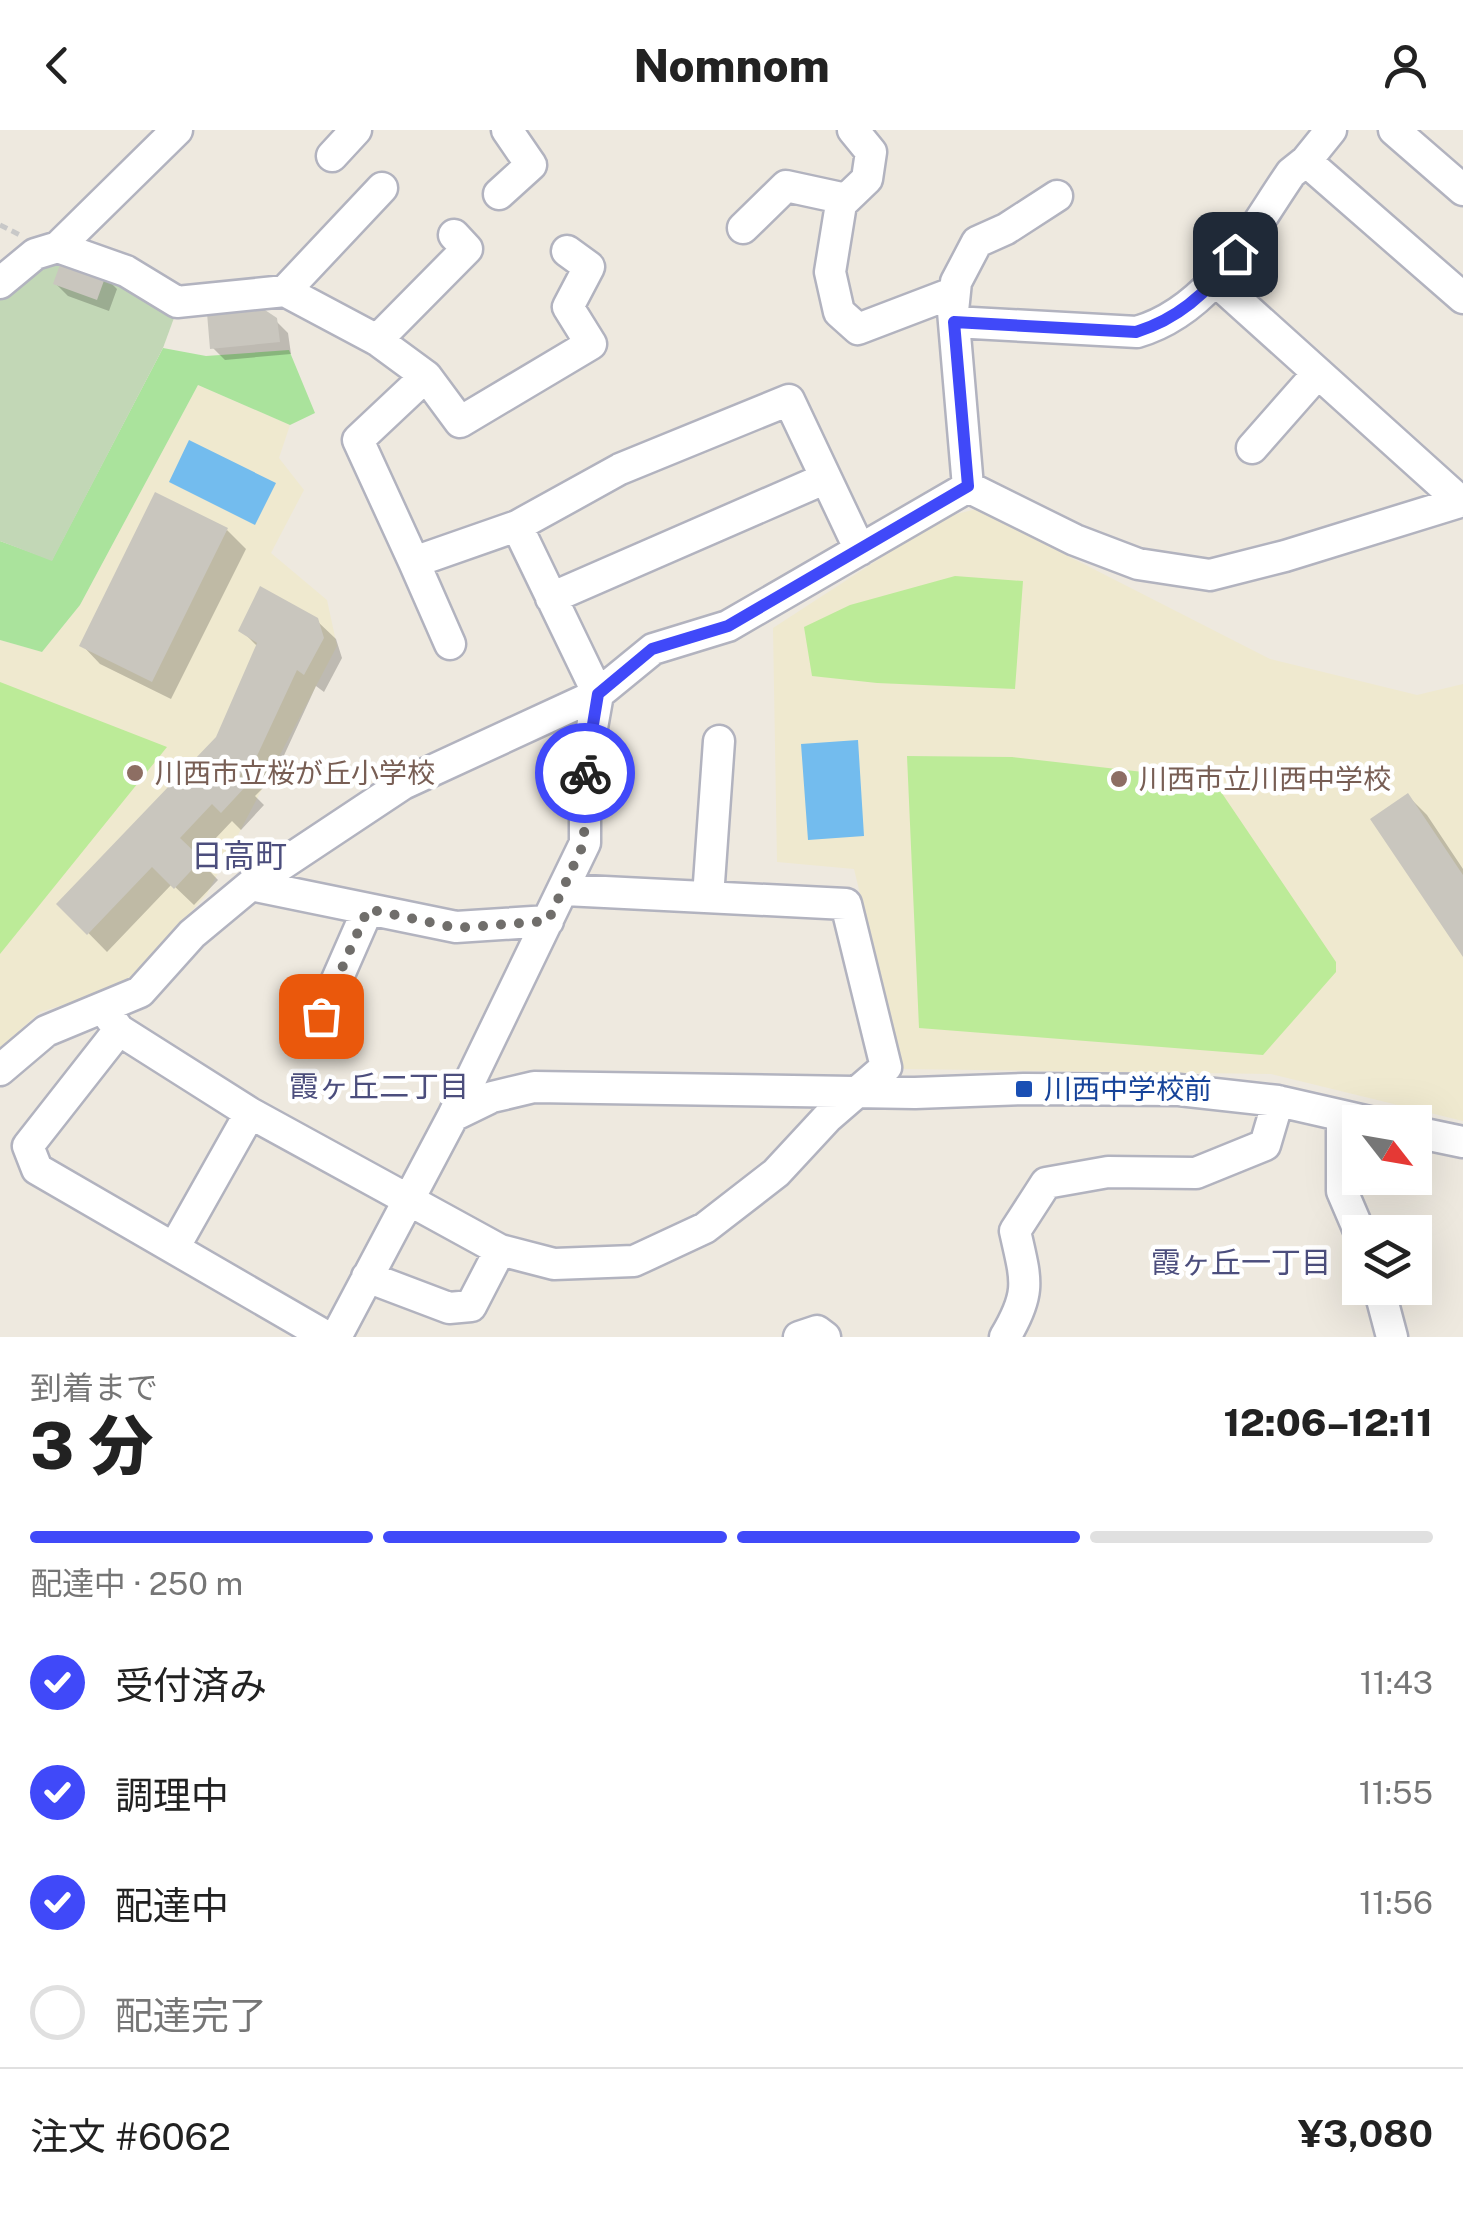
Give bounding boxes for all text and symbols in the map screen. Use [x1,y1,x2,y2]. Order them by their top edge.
icon: back [30,38,85,93]
icon: person [1378,38,1433,93]
text: Nomnom [633,39,830,92]
pin [1193,212,1278,297]
icon: home [1208,227,1263,282]
courier [535,723,635,823]
icon: bike [558,746,613,801]
place label: 川西市立桜が丘小学校 [155,756,435,789]
marker: 川西市立桜が丘小学校 [124,762,146,784]
place label: 川西市立川西中学校 [1139,762,1391,795]
marker: 川西市立川西中学校 [1108,768,1130,790]
district label: 日高町 [191,837,287,874]
pin [279,974,364,1059]
icon: bag [294,989,349,1044]
district label: 霞ヶ丘二丁目 [289,1068,469,1104]
place label: 川西中学校前 [1044,1072,1212,1105]
marker: 川西中学校前 [1013,1078,1035,1100]
north arrow [1342,1105,1432,1195]
map controls [1342,1105,1432,1305]
button: layers [1342,1215,1432,1305]
district label: 霞ヶ丘一丁目 [1151,1244,1331,1280]
text: 到着まで [30,1369,158,1406]
text: 12:06–12:11 [1223,1400,1433,1445]
text: 3 分 [30,1407,153,1484]
text: 配達中 · 250 m [30,1565,243,1602]
icon: check [30,1655,85,1710]
text: 受付済み [115,1663,267,1708]
text: 11:43 [1360,1664,1433,1701]
icon: check [30,1765,85,1820]
text: 調理中 [115,1773,229,1818]
text: 11:55 [1359,1774,1433,1811]
icon: check [30,1875,85,1930]
text: 配達中 [115,1883,229,1928]
text: 11:56 [1359,1884,1433,1921]
text: 配達完了 [115,1993,267,2038]
text: ¥3,080 [1298,2111,1433,2156]
text: 注文 #6062 [30,2114,231,2159]

